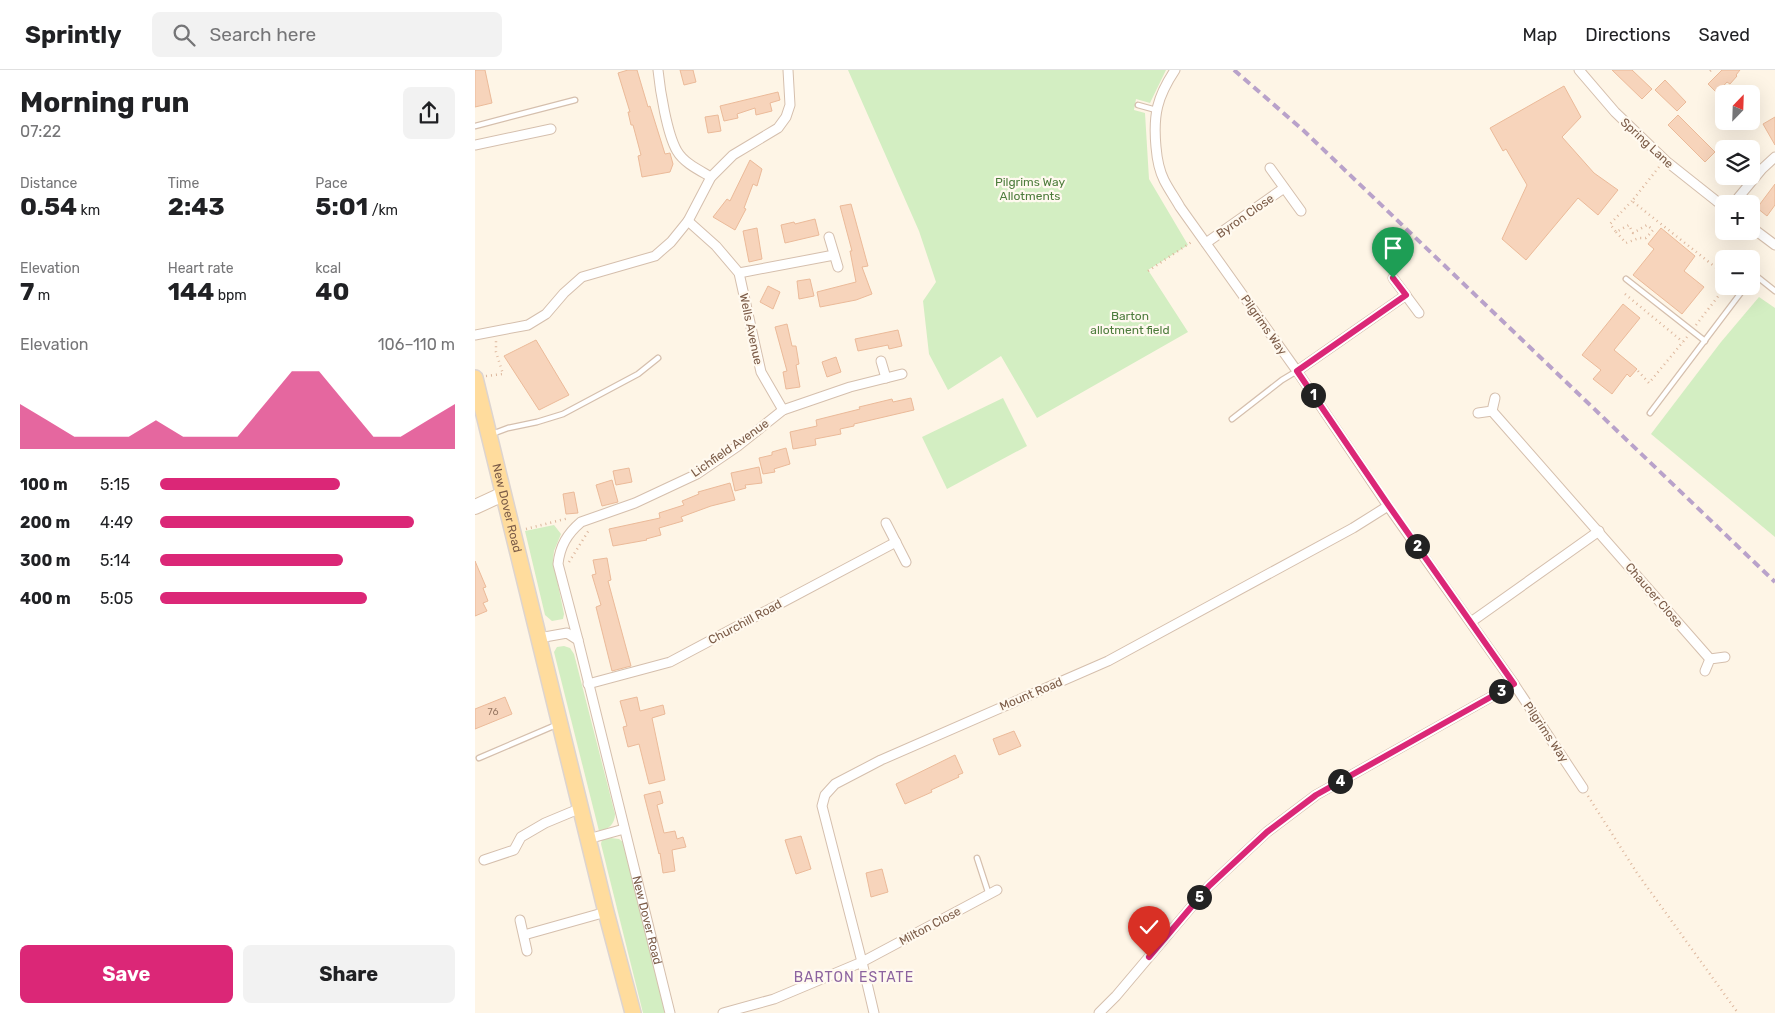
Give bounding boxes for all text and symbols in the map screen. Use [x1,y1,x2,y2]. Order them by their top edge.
search box [152,12,502,57]
text: Sprintly [25,21,122,49]
icon: search [170,21,198,49]
text: Search here [210,23,316,46]
text: Map [1522,24,1557,46]
text: Directions [1585,24,1671,46]
text: Saved [1699,24,1750,46]
north arrow [1715,85,1760,130]
map controls [1715,85,1760,295]
text: Morning run [20,86,189,119]
button: share [403,87,455,139]
street label: Spring Lane [1618,115,1676,171]
text: 07:22 [20,122,61,141]
button: layers [1715,140,1760,185]
text: Distance [20,175,77,192]
text: Time [168,175,199,192]
text: Pace [315,175,347,192]
park label: Pilgrims Way Allotments [995,175,1065,203]
street label: Byron Close [1214,191,1277,241]
text: 0.54 [20,192,77,221]
text: 2:43 [168,192,225,221]
text: 5:01 [315,192,368,221]
button: + [1715,195,1760,240]
text: km [77,202,100,219]
text: /km [368,202,398,219]
pin [1372,227,1414,278]
icon: arrive [1379,234,1407,262]
button: − [1715,250,1760,295]
text: Elevation [20,260,80,277]
text: Heart rate [168,260,234,277]
text: kcal [315,260,341,277]
text: 7 [20,277,34,306]
text: 144 [168,277,214,306]
text: 40 [315,277,349,306]
text: m [34,287,50,304]
text: bpm [214,287,247,304]
street label: Wells Avenue [737,292,765,366]
street label: Pilgrims Way [1238,292,1290,358]
park label: Barton allotment field [1090,309,1170,337]
text: Elevation [20,335,89,354]
text: 106–110 m [378,335,455,354]
pin: 1 [1301,382,1325,408]
text: 1 [1310,387,1317,404]
street label: Lichfield Avenue [689,416,772,480]
street label: New Dover Road [489,462,525,554]
text: 100 m [20,475,68,494]
text: 5:15 [100,475,130,494]
text: 200 m [20,513,70,532]
text: 4:49 [100,513,133,532]
pin: 2 [1405,534,1429,558]
text: 2 [1413,538,1422,555]
text: 300 m [20,551,70,570]
text: 5:14 [100,551,130,570]
street label: Chaucer Close [1622,560,1686,630]
text: 400 m [20,589,71,608]
text: 5:05 [100,589,133,608]
street label: Churchill Road [706,597,784,647]
street label: Mount Road [997,674,1065,714]
pin: 3 [1489,678,1513,704]
text: 3 [1497,683,1506,700]
street label: Pilgrims Way [1521,699,1572,765]
house number: 76 [488,706,498,718]
pin: 4 [1327,768,1353,794]
text: 4 [1336,773,1345,790]
street label: New Dover Road [629,874,665,966]
pin: 5 [1187,884,1211,910]
text: 5 [1195,889,1204,906]
street label: Milton Close [897,904,963,948]
pin [1128,906,1170,957]
icon: check [1135,913,1163,941]
button: Save [20,945,233,1003]
button: Share [243,945,455,1003]
district label: BARTON ESTATE [794,969,914,986]

